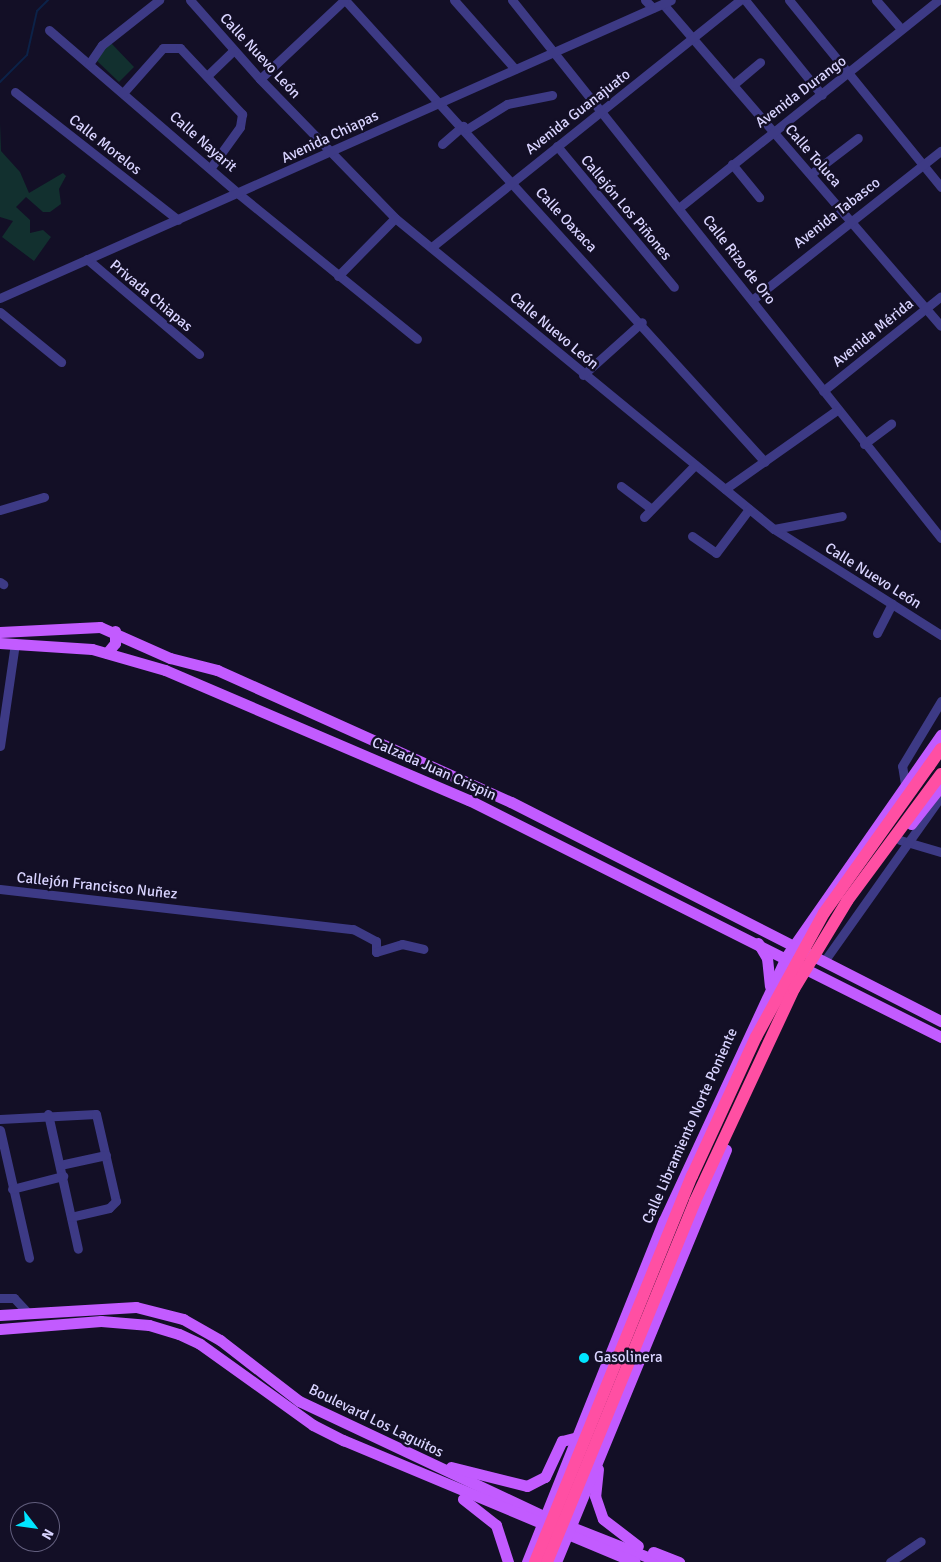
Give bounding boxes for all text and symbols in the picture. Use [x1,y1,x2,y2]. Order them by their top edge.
street label: Calle Nuevo León [216,10,304,102]
street label: Avenida Durango [752,52,850,132]
street label: Avenida Guanajuato [522,65,634,159]
street label: Avenida Chiapas [279,107,381,167]
street label: Calle Nayarit [166,108,240,176]
street label: Calle Morelos [65,111,145,179]
street label: Calle Toluca [781,121,845,191]
street label: Callejón Los Piñones [577,152,675,264]
street label: Avenida Tabasco [790,174,884,252]
street label: Calle Oaxaca [531,184,601,256]
street label: Calle Rizo de Oro [699,212,779,308]
street label: Privada Chiapas [106,256,196,336]
street label: Calle Nuevo León [506,289,602,373]
street label: Avenida Mérida [829,295,917,371]
street label: Calle Nuevo León [821,539,925,613]
street label: Calzada Juan Crispin [369,734,499,804]
street label: Callejón Francisco Nuñez [16,869,178,903]
street label: Calle Libramiento Norte Poniente [639,1025,741,1227]
place label: Gasolinera [594,1349,663,1367]
marker: Gasolinera [578,1352,590,1364]
street label: Boulevard Los Laguitos [306,1381,446,1461]
north arrow [10,1502,60,1552]
text: N [38,1526,57,1543]

